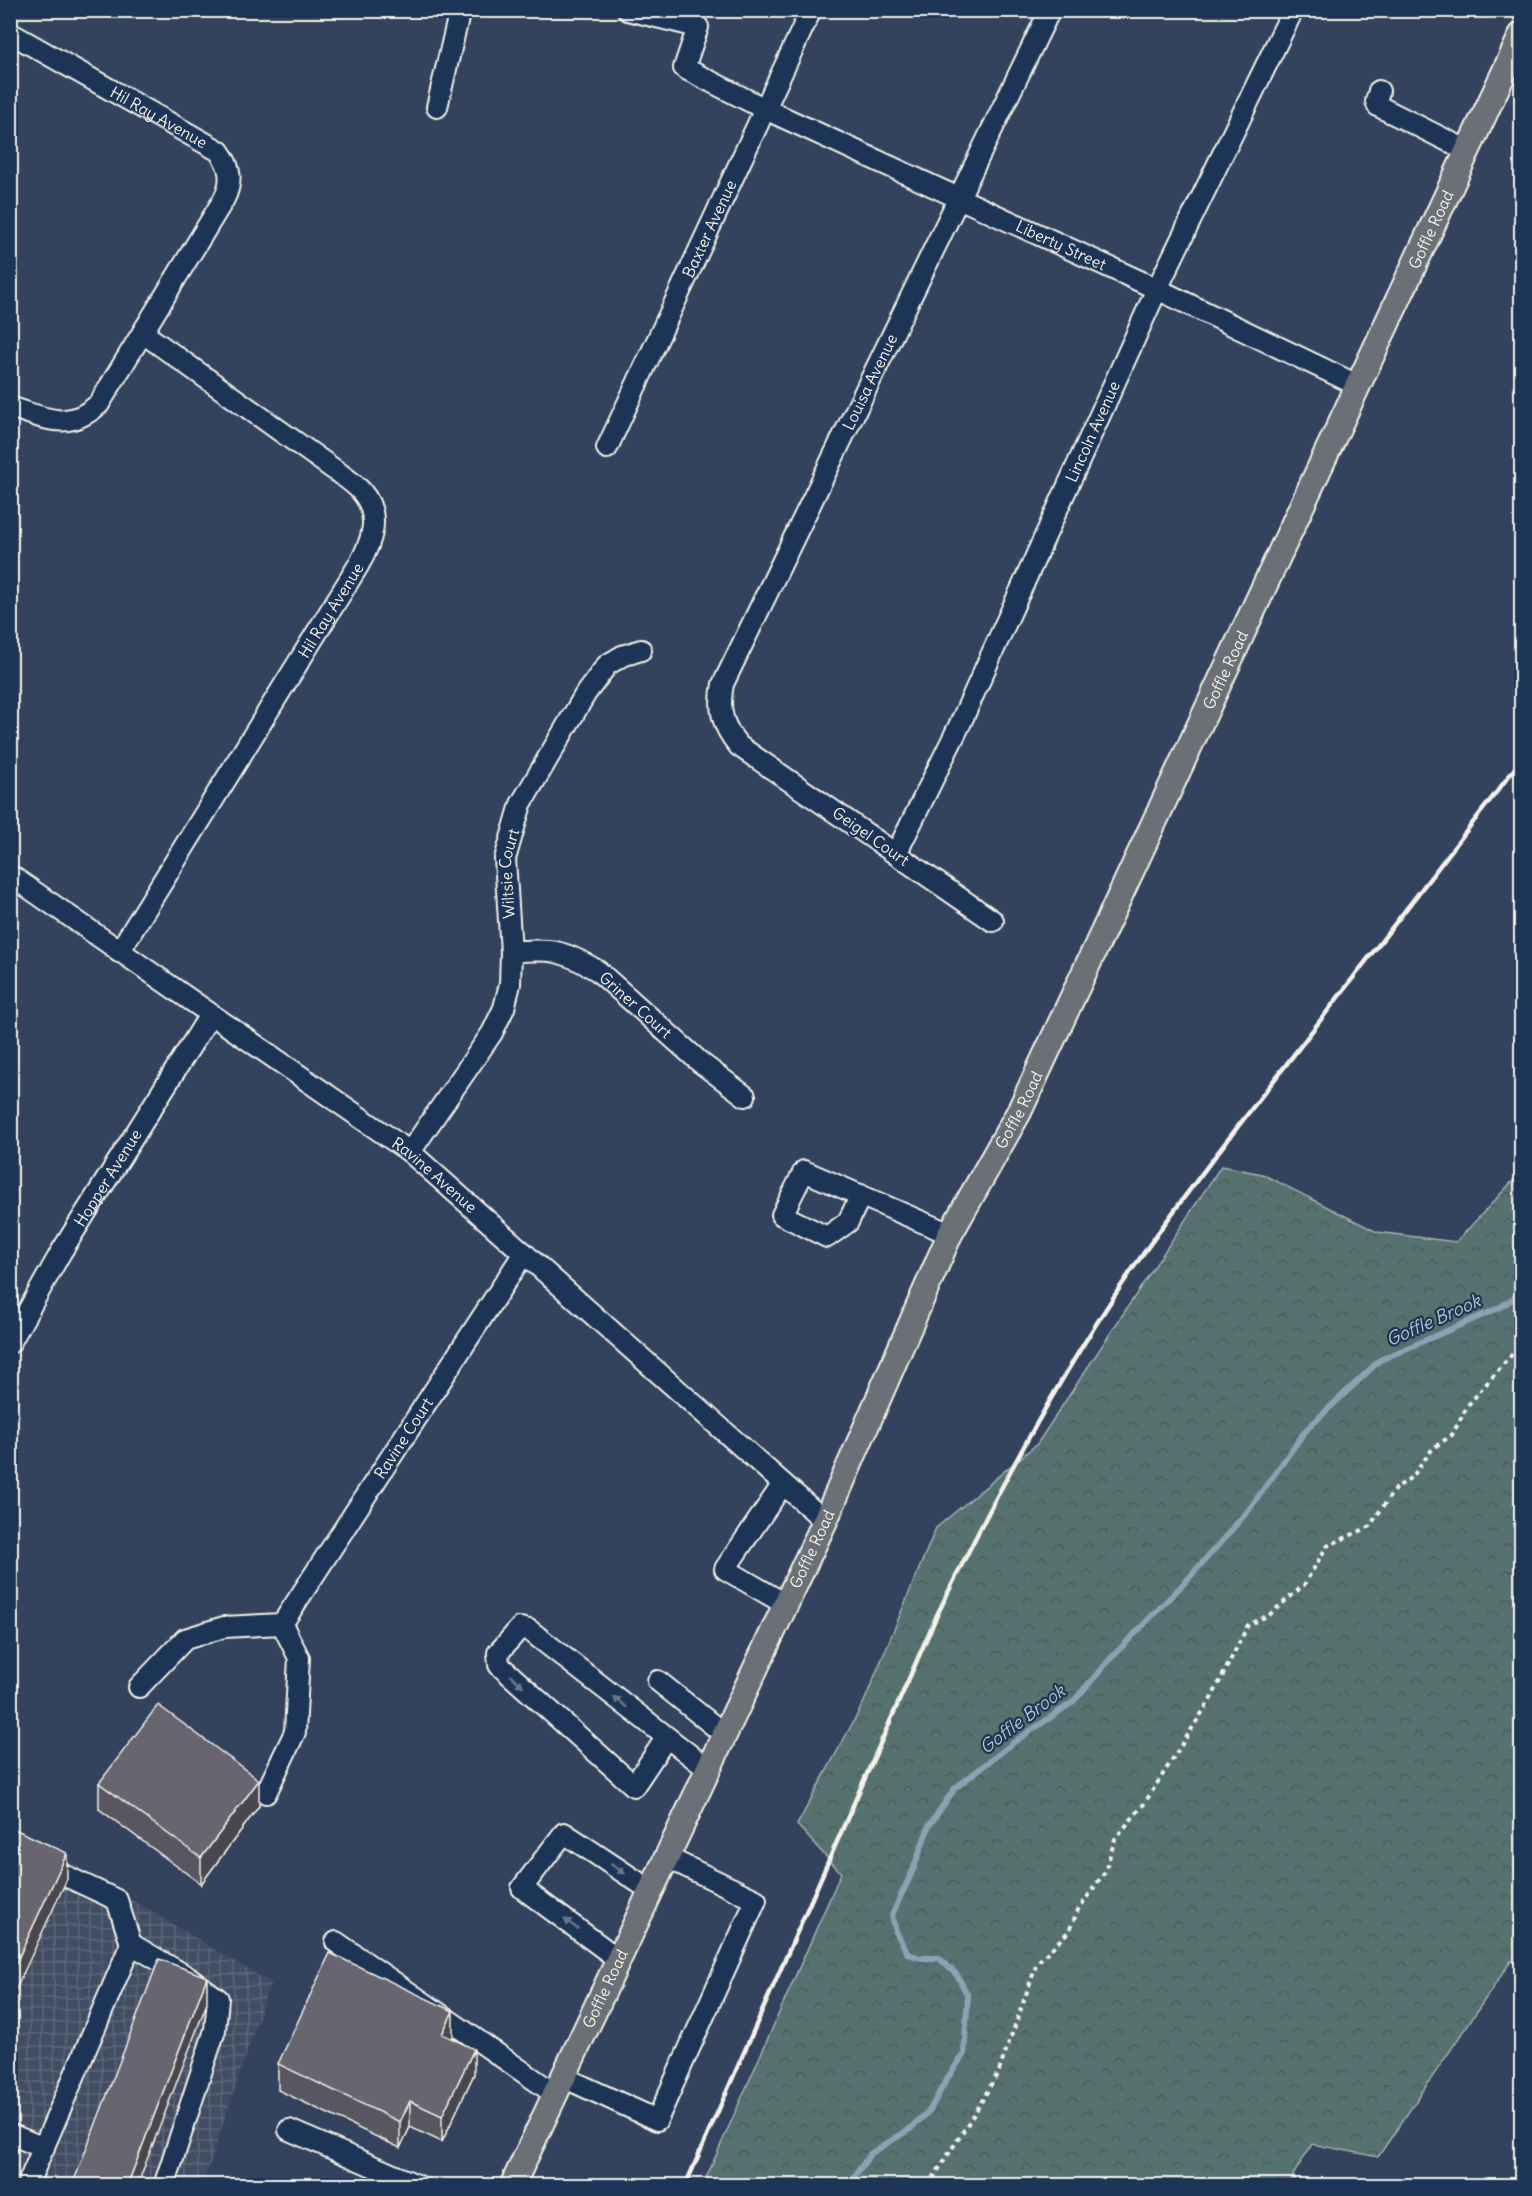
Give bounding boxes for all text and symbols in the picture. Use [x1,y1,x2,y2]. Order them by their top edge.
street label: Hil Ray Avenue [107,82,211,152]
street label: Baxter Avenue [678,177,740,281]
street label: Goffle Road [1404,187,1458,272]
street label: Liberty Street [1013,216,1110,275]
street label: Louisa Avenue [838,331,901,433]
street label: Lincoln Avenue [1061,378,1124,485]
street label: Hil Ray Avenue [294,559,368,661]
street label: Goffle Road [1198,627,1252,712]
street label: Geigel Court [829,802,914,870]
street label: Wiltsie Court [495,826,524,919]
street label: Griner Court [595,967,677,1043]
street label: Goffle Road [990,1068,1047,1152]
street label: Hopper Avenue [70,1125,146,1230]
street label: Ravine Avenue [388,1133,481,1217]
water label: Goffle Brook [1382,1288,1486,1351]
street label: Ravine Court [370,1393,437,1482]
street label: Goffle Road [785,1507,839,1592]
one-way arrow [509,1674,524,1687]
water label: Goffle Brook [975,1678,1071,1759]
one-way arrow [612,1695,628,1708]
one-way arrow [610,1863,626,1874]
one-way arrow [564,1918,580,1930]
street label: Goffle Road [578,1946,632,2031]

